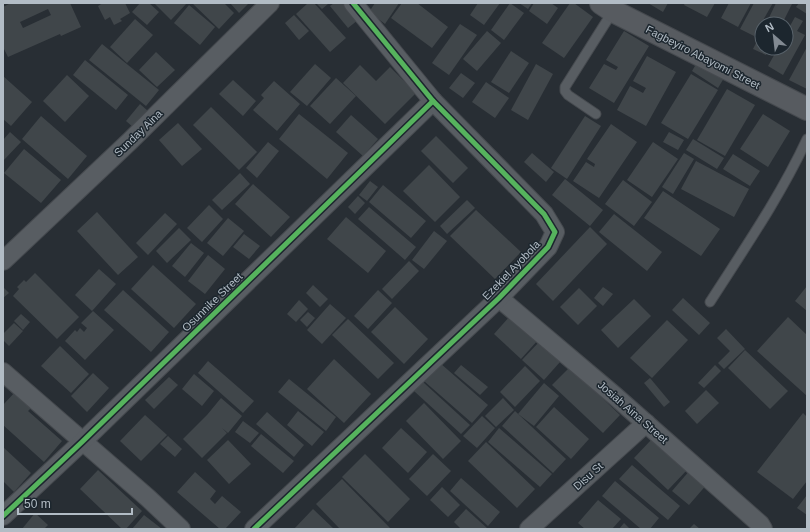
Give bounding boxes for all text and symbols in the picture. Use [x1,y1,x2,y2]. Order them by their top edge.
north arrow [754,16,794,56]
text: N [763,20,776,34]
street label: Fagbeyiro Abayomi Street [644,23,762,91]
street label: Sunday Aina [112,107,165,159]
street label: Ezekiel Ayobola [480,237,543,302]
street label: Osunnike Street [179,270,245,334]
street label: Josiah Aina Street [596,378,670,446]
street label: Disu St [571,460,605,492]
scale bar [18,490,132,516]
text: 50 m [24,497,51,511]

